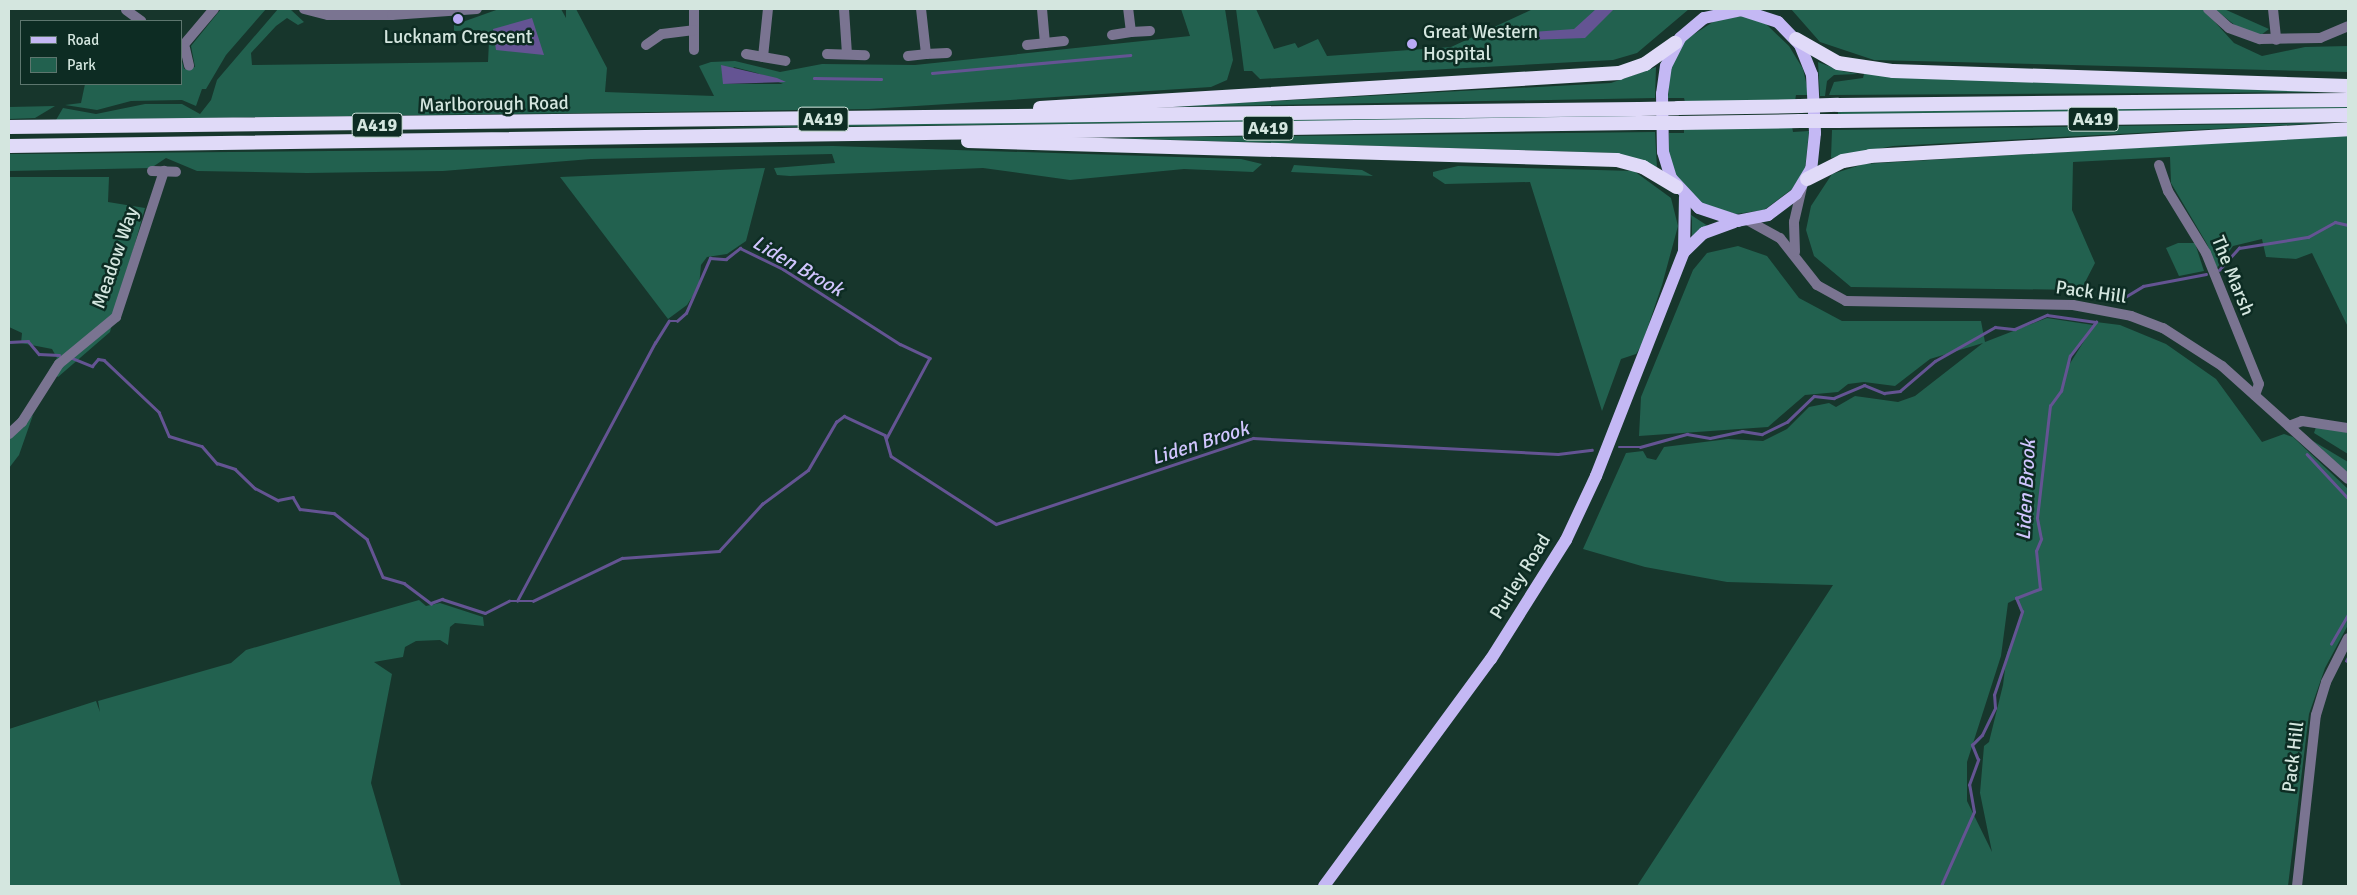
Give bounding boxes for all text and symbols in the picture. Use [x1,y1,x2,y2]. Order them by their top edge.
marker: Lucknam Crescent [452,13,464,25]
legend [20,20,182,85]
place label: Great Western Hospital [1423,22,1538,66]
place label: Lucknam Crescent [384,27,532,49]
text: Road [67,31,99,49]
marker: Great Western Hospital [1405,37,1419,51]
text: Park [67,56,96,74]
street label: Marlborough Road [419,92,569,118]
road number: A419 [797,104,849,134]
road number: A419 [2067,104,2119,134]
road number: A419 [351,110,403,140]
road number: A419 [1242,112,1294,144]
street label: Meadow Way [88,204,144,312]
water label: Liden Brook [748,230,848,302]
street label: The Marsh [2206,233,2258,319]
street label: Pack Hill [2054,277,2128,309]
water label: Liden Brook [1148,416,1252,470]
water label: Liden Brook [2011,439,2041,541]
street label: Purley Road [1486,530,1556,624]
street label: Pack Hill [2278,720,2310,794]

